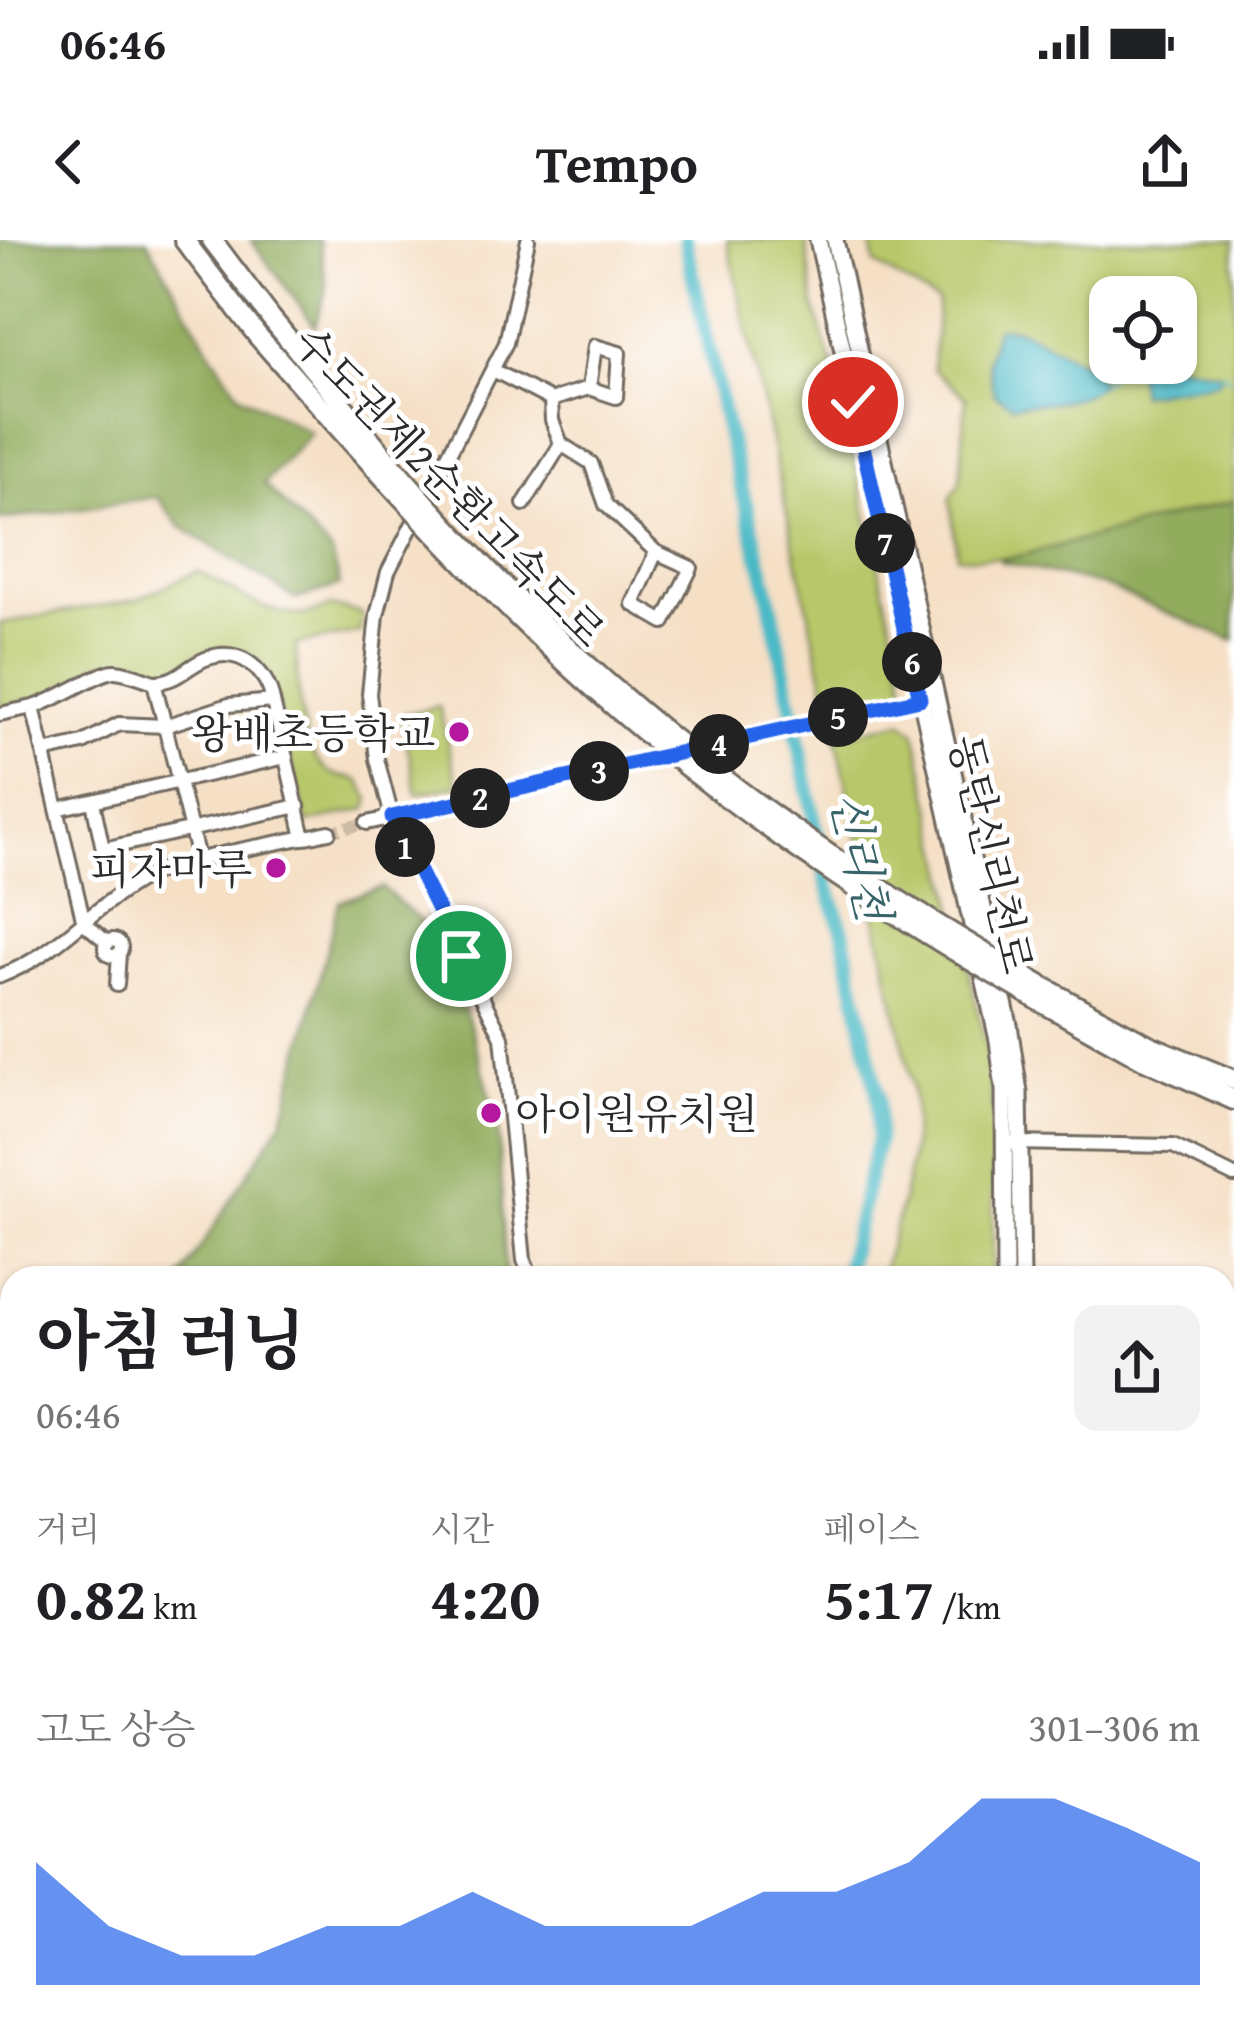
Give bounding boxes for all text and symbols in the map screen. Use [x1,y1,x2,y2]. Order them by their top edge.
text: 06:46 [60,10,166,75]
text: Tempo [536,123,698,202]
icon: back [36,129,102,195]
icon: share [1132,129,1198,195]
map controls [1089,276,1197,384]
button: locate [1089,276,1197,384]
street label: 수도권제2순환고속도로 [280,312,620,660]
pin [802,351,904,453]
icon: check [820,369,886,435]
pin: 7 [855,513,915,573]
text: 7 [876,519,894,567]
pin: 6 [882,632,942,692]
text: 6 [903,638,921,686]
pin: 5 [808,687,868,747]
text: 5 [829,693,847,741]
place label: 왕배초등학교 [192,702,435,763]
pin: 4 [689,714,749,774]
marker: 왕배초등학교 [446,719,472,745]
text: 4 [710,720,728,768]
street label: 동탄신리천로 [935,729,1049,979]
pin: 3 [569,741,629,801]
text: 3 [590,747,608,795]
pin: 2 [450,768,510,828]
text: 2 [471,774,489,822]
water label: 신리천 [815,785,908,930]
pin: 1 [375,817,435,877]
text: 1 [396,823,414,871]
place label: 피자마루 [90,838,252,899]
marker: 피자마루 [263,855,289,881]
pin [410,905,512,1007]
icon: arrive [428,923,494,989]
place label: 아이원유치원 [515,1083,758,1144]
marker: 아이원유치원 [478,1100,504,1126]
text: 아침 러닝 [36,1291,306,1388]
button: share [1074,1305,1200,1431]
text: 06:46 [36,1385,121,1442]
text: 거리 [36,1505,100,1553]
text: 시간 [430,1505,494,1553]
text: 페이스 [824,1505,920,1553]
text: 0.82 [36,1553,146,1641]
text: 4:20 [430,1553,540,1641]
text: 5:17 [824,1553,934,1641]
text: km [146,1583,197,1631]
text: /km [934,1583,1001,1631]
text: 301–306 m [1028,1698,1200,1755]
text: 고도 상승 [36,1700,195,1757]

